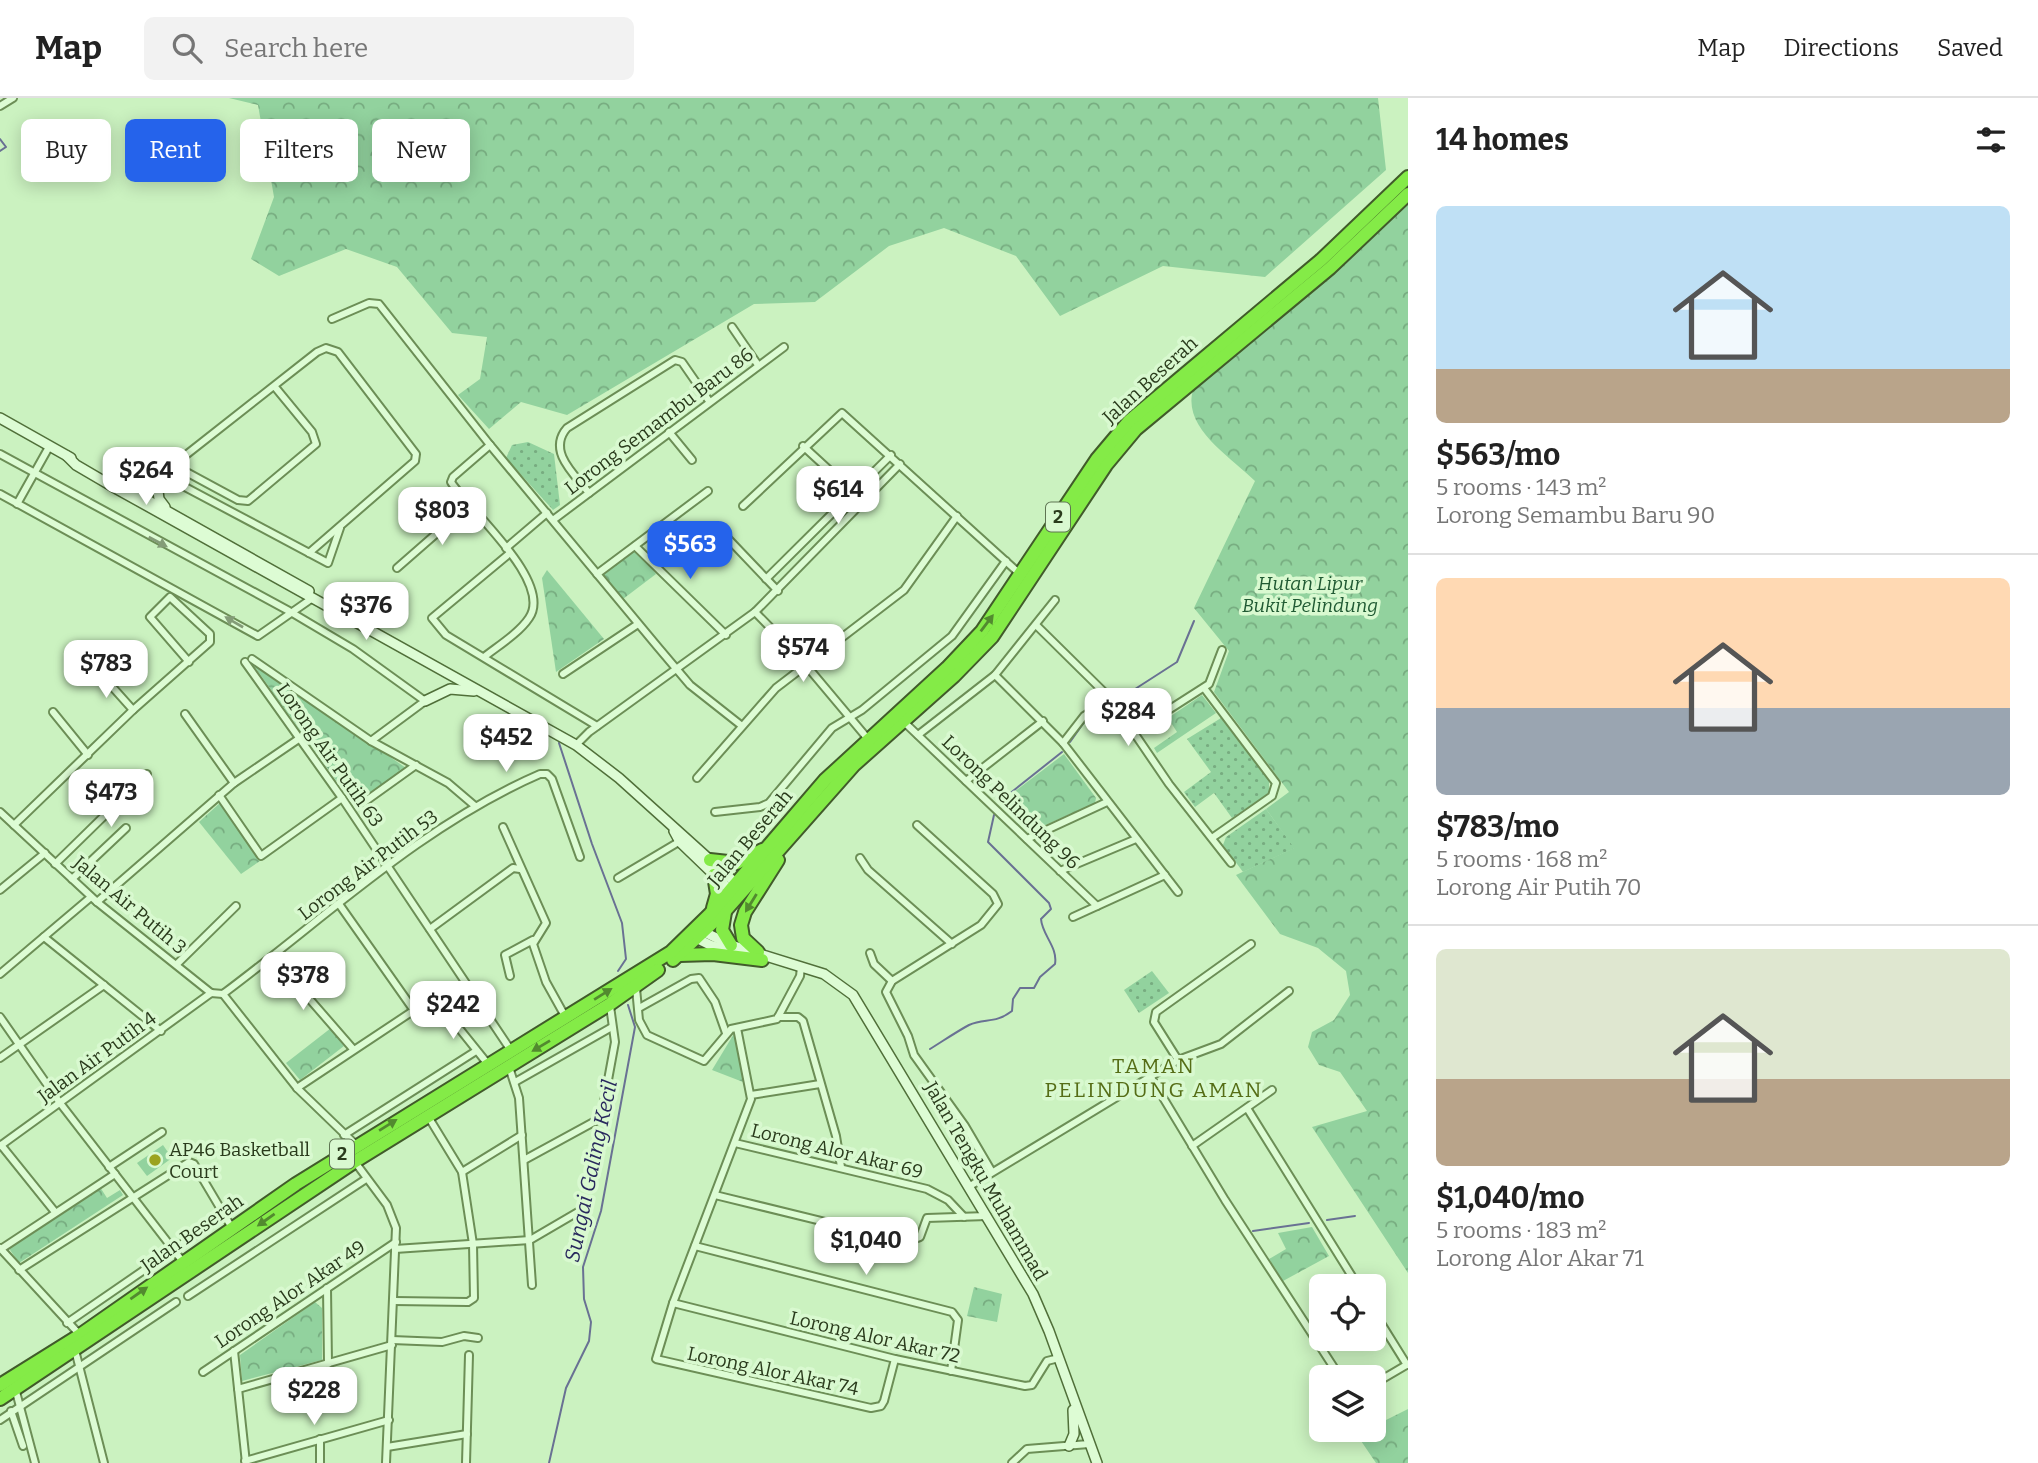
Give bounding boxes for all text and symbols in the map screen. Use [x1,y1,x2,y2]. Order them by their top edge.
search box [144,17,634,80]
text: Map [35,28,102,68]
icon: search [168,29,206,67]
text: Search here [224,33,368,64]
text: Map [1697,34,1746,62]
text: Directions [1784,34,1899,62]
text: Saved [1937,34,2003,62]
chip: Buy [21,119,111,182]
chip: Rent [125,119,226,182]
chip: Filters [240,119,358,182]
chip: New [372,119,470,182]
icon: filters [1972,121,2010,159]
text: 14 homes [1436,122,1569,158]
icon: home [1660,252,1786,378]
street label: Jalan Beserah [1097,331,1202,429]
street label: Lorong Semambu Baru 86 [560,343,758,499]
text: $563/mo [1436,437,1560,473]
pin: $264 [105,448,187,507]
text: $264 [119,456,173,484]
pin: $614 [797,466,879,526]
text: 5 rooms · 143 m² [1436,473,1607,501]
text: $614 [812,475,864,503]
pin: $803 [401,488,483,547]
text: $803 [414,496,470,524]
text: Lorong Semambu Baru 90 [1436,501,1715,529]
road number: 2 [1046,502,1070,531]
pin: $563 [649,522,731,581]
text: $563 [663,530,717,558]
one-way arrow [149,535,169,547]
park label: Hutan Lipur Bukit Pelindung [1242,572,1378,617]
pin: $376 [325,582,407,642]
text: $376 [340,591,392,619]
one-way arrow [980,615,995,633]
one-way arrow [224,616,244,628]
pin: $574 [762,624,844,684]
icon: home [1660,624,1786,750]
text: $574 [777,633,829,661]
pin: $783 [65,640,147,700]
text: $783 [80,649,132,677]
street label: Lorong Air Putih 63 [272,679,388,831]
pin: $284 [1087,688,1169,748]
text: $284 [1101,697,1155,725]
pin: $452 [465,714,547,774]
text: $452 [479,723,533,751]
street label: Lorong Pelindung 96 [937,730,1085,874]
pin: $473 [70,770,152,829]
text: $473 [85,778,137,806]
street label: Jalan Beserah [702,785,797,892]
street label: Lorong Air Putih 53 [294,805,442,925]
text: $783/mo [1436,809,1559,845]
text: 5 rooms · 168 m² [1436,845,1607,873]
street label: Jalan Air Putih 3 [68,850,191,959]
text: Lorong Air Putih 70 [1436,873,1642,901]
one-way arrow [744,893,757,912]
pin: $378 [262,953,344,1012]
text: $378 [276,961,330,989]
pin: $242 [412,982,494,1041]
one-way arrow [593,987,613,1000]
text: $242 [426,990,480,1018]
icon: home [1660,995,1786,1121]
street label: Jalan Air Putih 4 [32,1006,161,1108]
one-way arrow [531,1039,550,1052]
district label: TAMAN PELINDUNG AMAN [1045,1053,1263,1103]
water label: Sungai Galing Kecil [559,1077,623,1264]
street label: Jalan Tengku Muhammad [919,1077,1052,1284]
street label: Lorong Alor Akar 69 [749,1118,925,1184]
one-way arrow [379,1119,398,1132]
place label: AP46 Basketball Court [169,1138,310,1183]
road number: 2 [330,1140,354,1168]
marker: AP46 Basketball Court [147,1152,163,1168]
text: $1,040/mo [1436,1180,1585,1216]
street label: Jalan Beserah [136,1189,248,1277]
one-way arrow [257,1213,275,1227]
text: 5 rooms · 183 m² [1436,1216,1607,1244]
pin: $1,040 [809,1218,923,1277]
text: $1,040 [830,1226,902,1254]
street label: Lorong Alor Akar 49 [210,1235,370,1353]
text: Lorong Alor Akar 71 [1436,1244,1644,1272]
map controls [1309,1274,1386,1442]
button: locate [1309,1274,1386,1351]
one-way arrow [130,1286,148,1300]
street label: Lorong Alor Akar 72 [788,1306,962,1368]
street label: Lorong Alor Akar 74 [685,1342,861,1400]
button: layers [1309,1365,1386,1442]
pin: $228 [273,1368,355,1427]
text: $228 [287,1376,341,1404]

